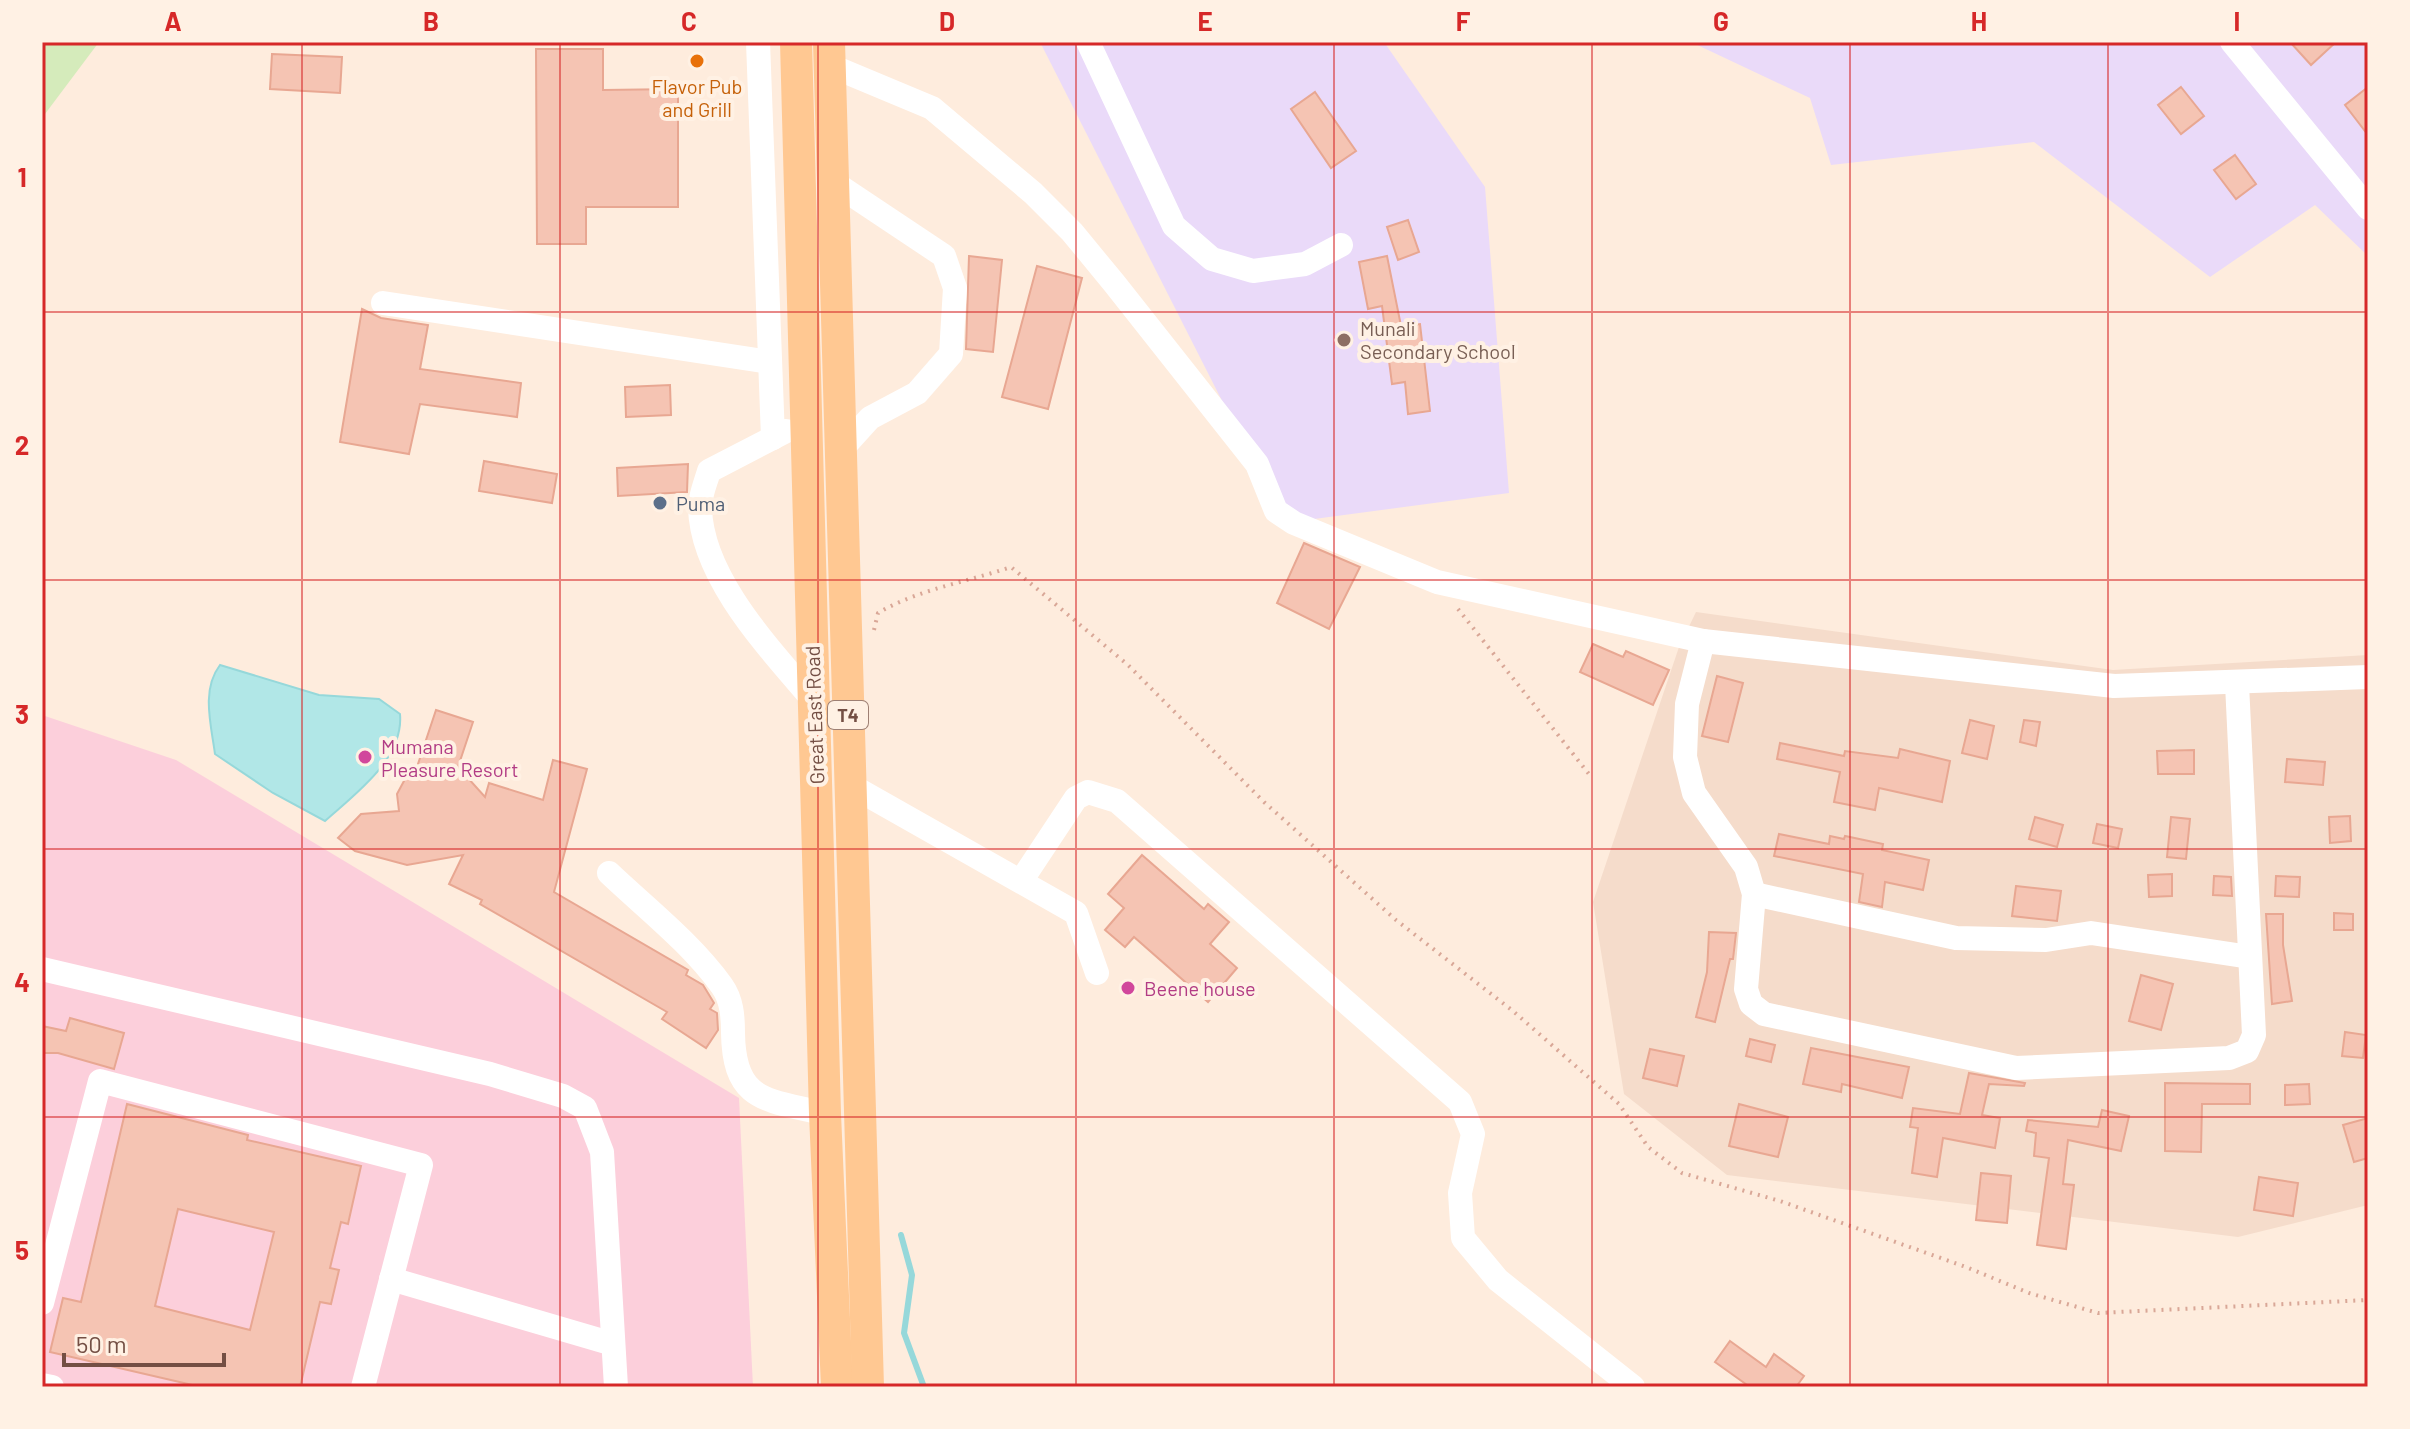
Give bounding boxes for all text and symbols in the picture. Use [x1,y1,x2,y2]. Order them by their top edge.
text: A [164,5,182,36]
text: B [423,5,439,36]
text: C [681,5,697,36]
text: D [939,5,955,36]
text: E [1197,5,1213,36]
text: F [1456,5,1471,36]
text: G [1713,5,1729,36]
text: H [1971,5,1987,36]
text: I [2234,5,2240,36]
marker: Flavor Pub and Grill [688,52,706,70]
place label: Flavor Pub and Grill [652,74,742,121]
text: 1 [17,161,27,192]
place label: Munali Secondary School [1360,316,1516,363]
marker: Munali Secondary School [1335,331,1353,349]
text: 2 [15,429,29,460]
place label: Puma [676,491,725,515]
marker: Puma [651,494,669,512]
street label: Great East Road [800,645,828,785]
text: 3 [15,698,29,729]
road number: T4 [828,701,868,729]
place label: Mumana Pleasure Resort [381,734,518,781]
marker: Mumana Pleasure Resort [356,748,374,766]
text: 4 [14,966,30,997]
place label: Beene house [1144,976,1256,1000]
marker: Beene house [1119,979,1137,997]
text: 5 [15,1234,29,1265]
scale bar [64,1317,224,1367]
text: 50 m [76,1329,127,1358]

